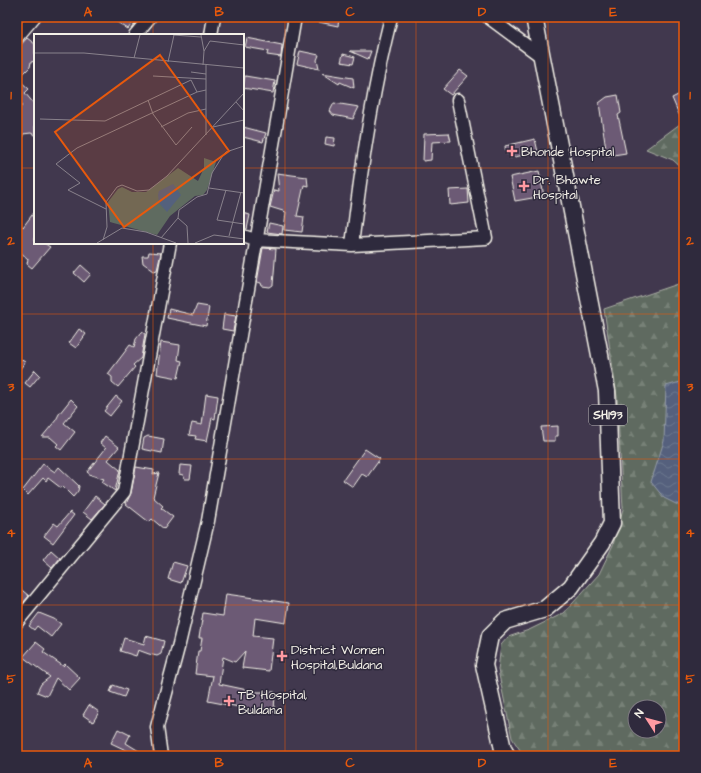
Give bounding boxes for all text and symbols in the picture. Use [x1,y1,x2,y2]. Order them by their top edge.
text: A [84,3,93,21]
text: B [214,3,224,21]
text: C [345,3,355,21]
text: D [478,3,487,21]
text: E [609,3,617,21]
inset map [34,34,244,244]
text: 1 [10,86,12,104]
text: 1 [689,86,691,104]
place label: Bhonde Hospital [521,143,614,161]
marker: Bhonde Hospital [506,145,518,157]
place label: Dr. Bhawte Hospital [533,171,601,204]
marker: Dr. Bhawte Hospital [518,180,530,192]
text: 2 [6,232,15,250]
text: 2 [685,232,694,250]
text: 3 [7,378,15,396]
text: 3 [686,378,694,396]
road number: SH193 [589,405,627,425]
text: 4 [7,524,16,542]
text: 4 [686,524,695,542]
place label: District Women Hospital,Buldana [291,641,385,674]
marker: District Women Hospital,Buldana [276,650,288,662]
text: 5 [6,670,16,688]
text: 5 [685,670,695,688]
place label: TB Hospital, Buldana [238,686,308,719]
marker: TB Hospital, Buldana [223,695,235,707]
north arrow [627,699,667,739]
text: N [631,706,647,721]
text: A [84,754,93,772]
text: B [214,754,224,772]
text: C [345,754,355,772]
text: D [478,754,487,772]
text: E [609,754,617,772]

